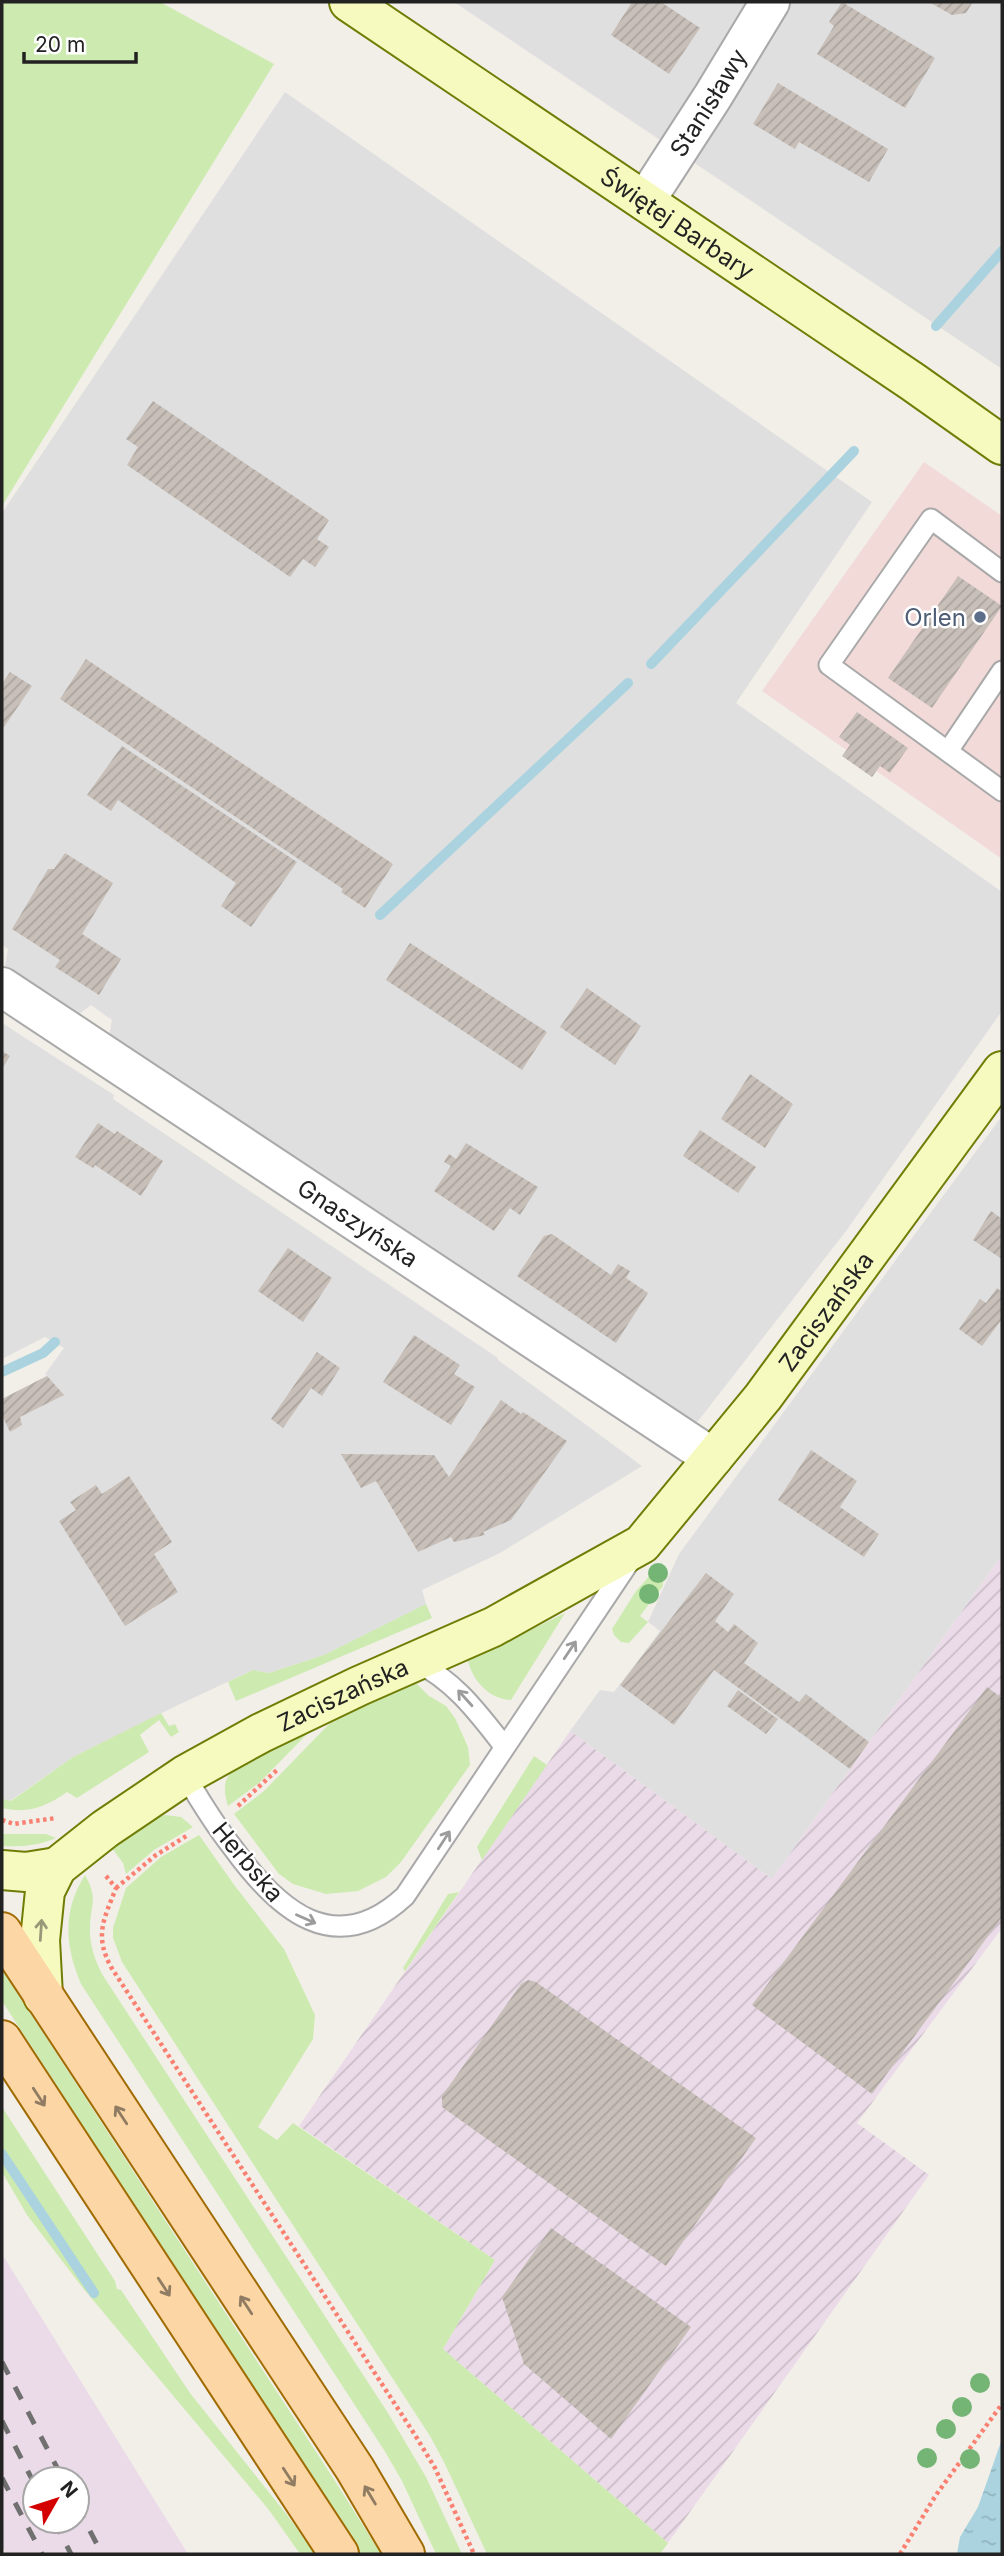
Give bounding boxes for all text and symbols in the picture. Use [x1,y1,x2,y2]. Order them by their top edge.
scale bar [24,21,136,65]
text: 20 m [35,32,85,57]
street label: Stanisławy [663,43,753,162]
street label: Świętej Barbary [595,161,760,285]
place label: Orlen [904,603,966,632]
marker: Orlen [972,609,988,625]
street label: Gnaszyńska [292,1172,424,1273]
street label: Zaciszańska [772,1246,879,1377]
one-way arrow [562,1641,577,1660]
street label: Zaciszańska [273,1652,413,1738]
one-way arrow [457,1690,474,1707]
street label: Herbska [206,1816,290,1908]
one-way arrow [436,1831,451,1850]
one-way arrow [295,1913,317,1926]
one-way arrow [35,1919,48,1941]
one-way arrow [32,2087,46,2106]
one-way arrow [114,2105,128,2125]
one-way arrow [157,2277,171,2296]
one-way arrow [239,2295,253,2315]
north arrow [21,2465,91,2535]
one-way arrow [282,2467,296,2487]
text: N [55,2477,82,2502]
one-way arrow [363,2486,377,2506]

